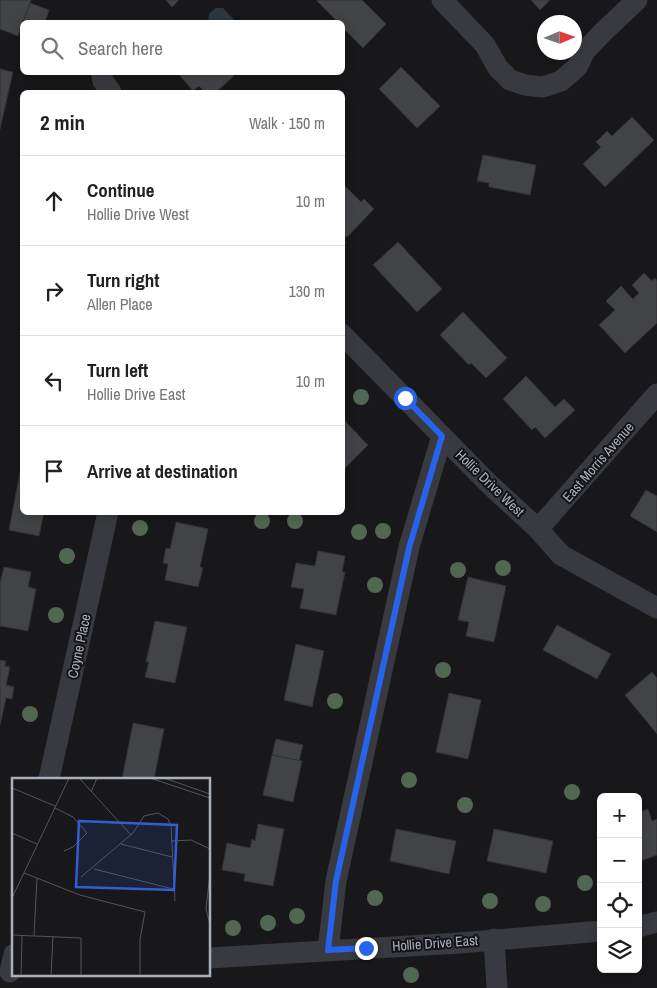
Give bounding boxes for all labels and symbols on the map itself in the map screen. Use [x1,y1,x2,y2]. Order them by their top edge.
north arrow [537,15,582,60]
route start [394,387,417,410]
street label: East Morris Avenue [558,418,638,506]
street label: Hollie Drive West [452,446,528,520]
street label: Coyne Place [63,612,95,680]
inset map [12,778,210,976]
street label: Hollie Drive East [391,931,479,955]
route end [355,937,378,960]

